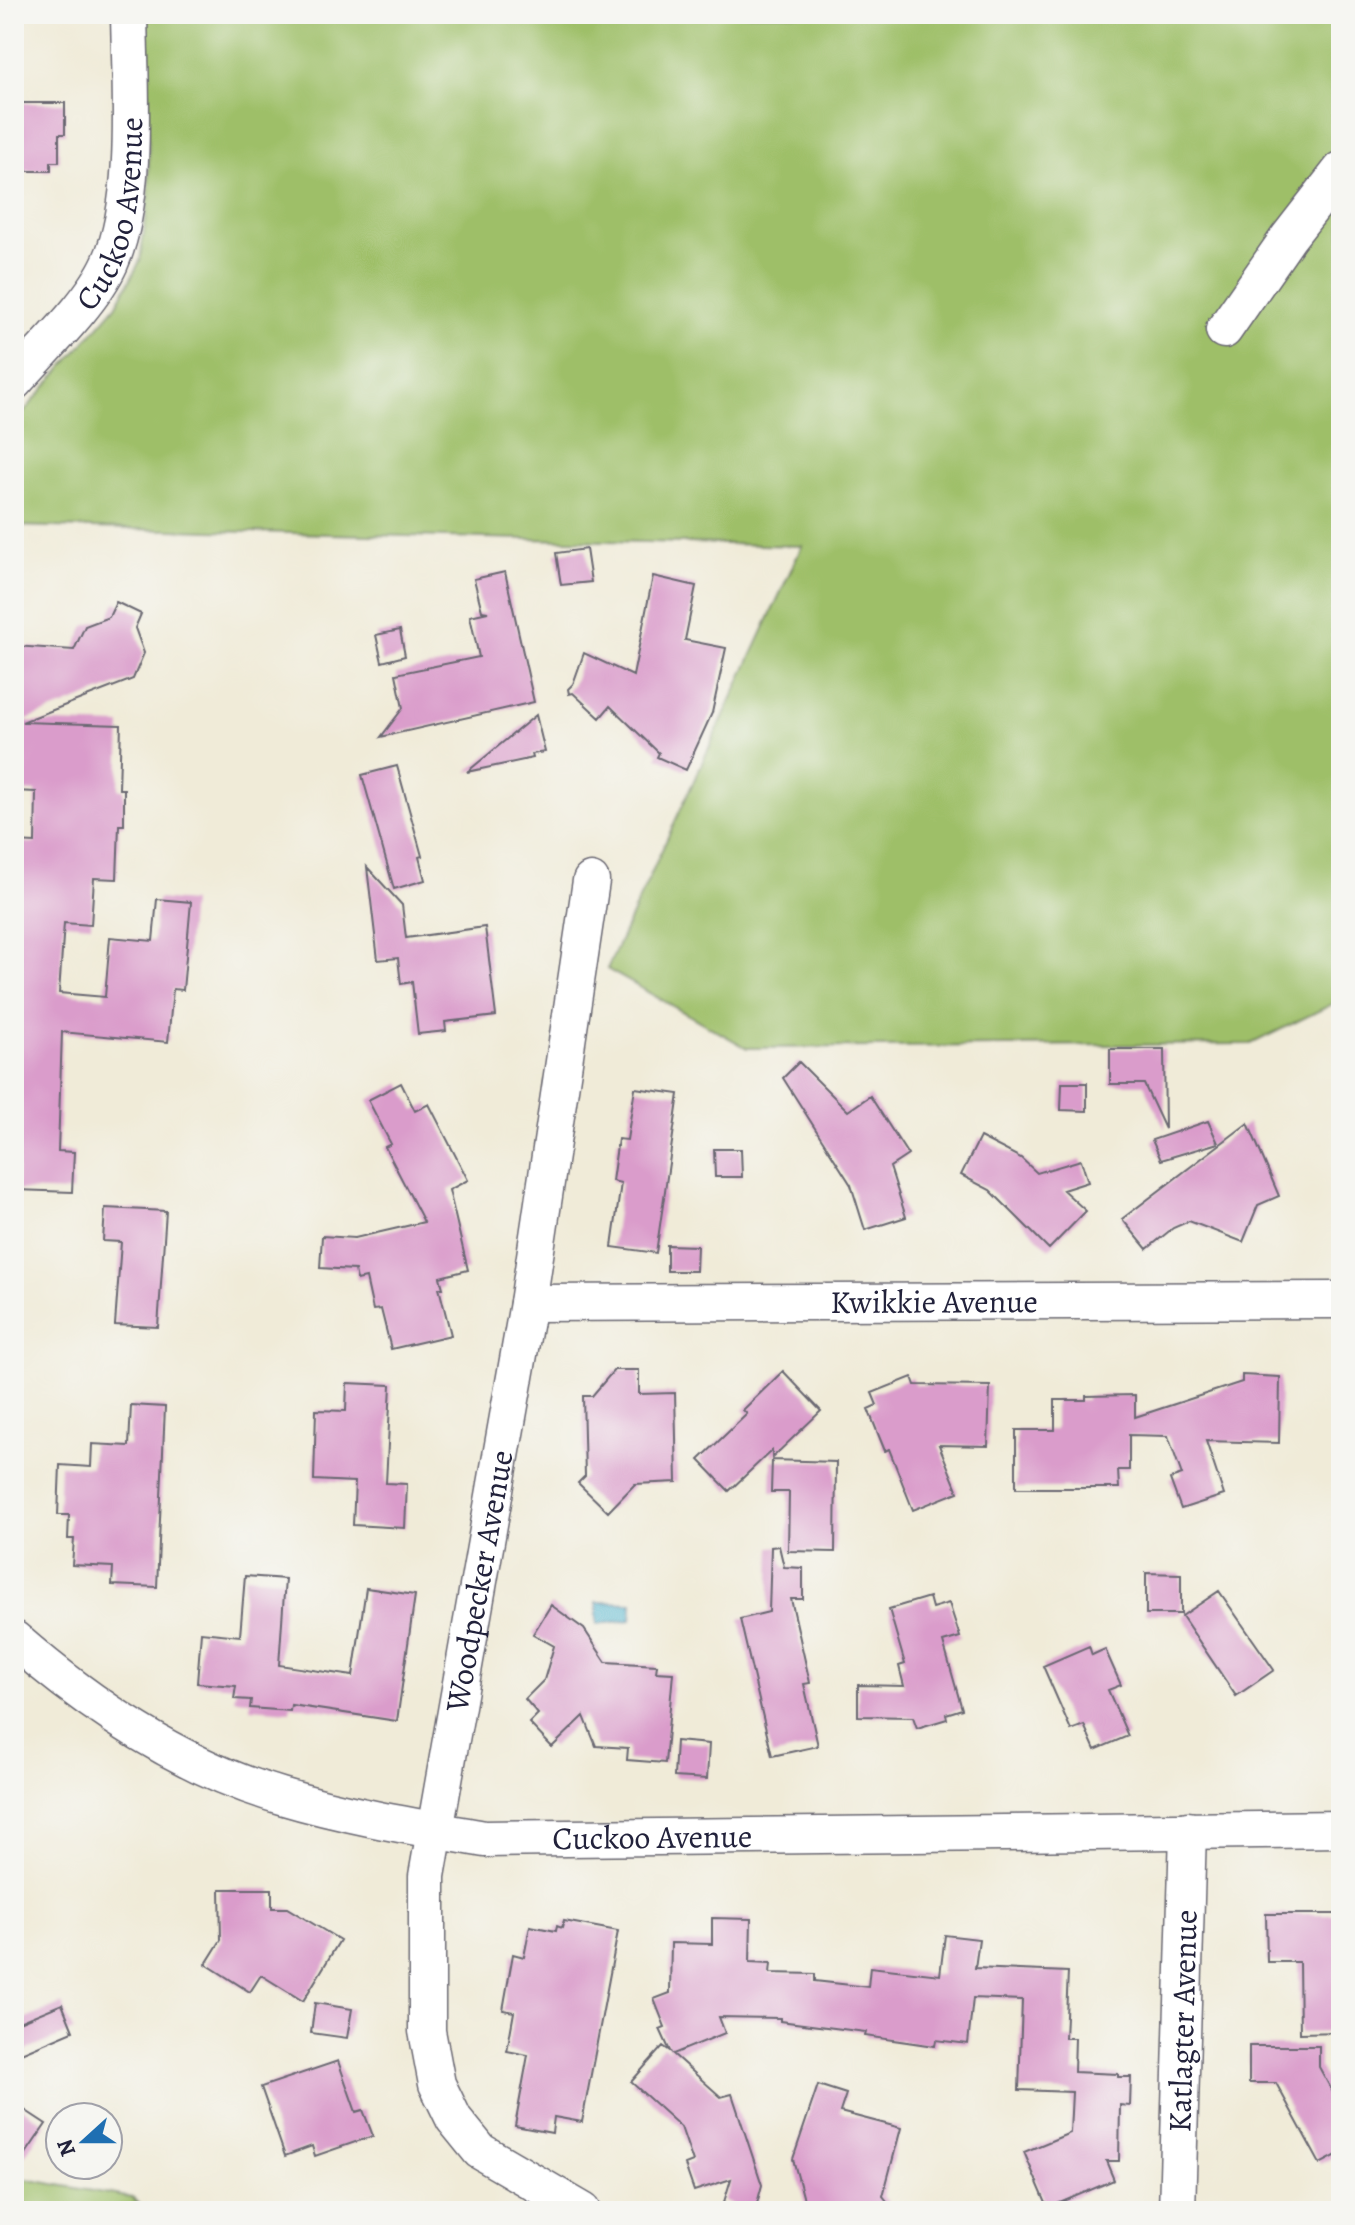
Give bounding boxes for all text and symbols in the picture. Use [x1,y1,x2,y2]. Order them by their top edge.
street label: Cuckoo Avenue [65,117,153,319]
street label: Kwikkie Avenue [830,1279,1038,1324]
street label: Woodpecker Avenue [434,1447,524,1716]
street label: Cuckoo Avenue [552,1814,752,1860]
street label: Katlagter Avenue [1157,1909,1208,2133]
north arrow [44,2101,124,2181]
text: N [49,2135,83,2161]

